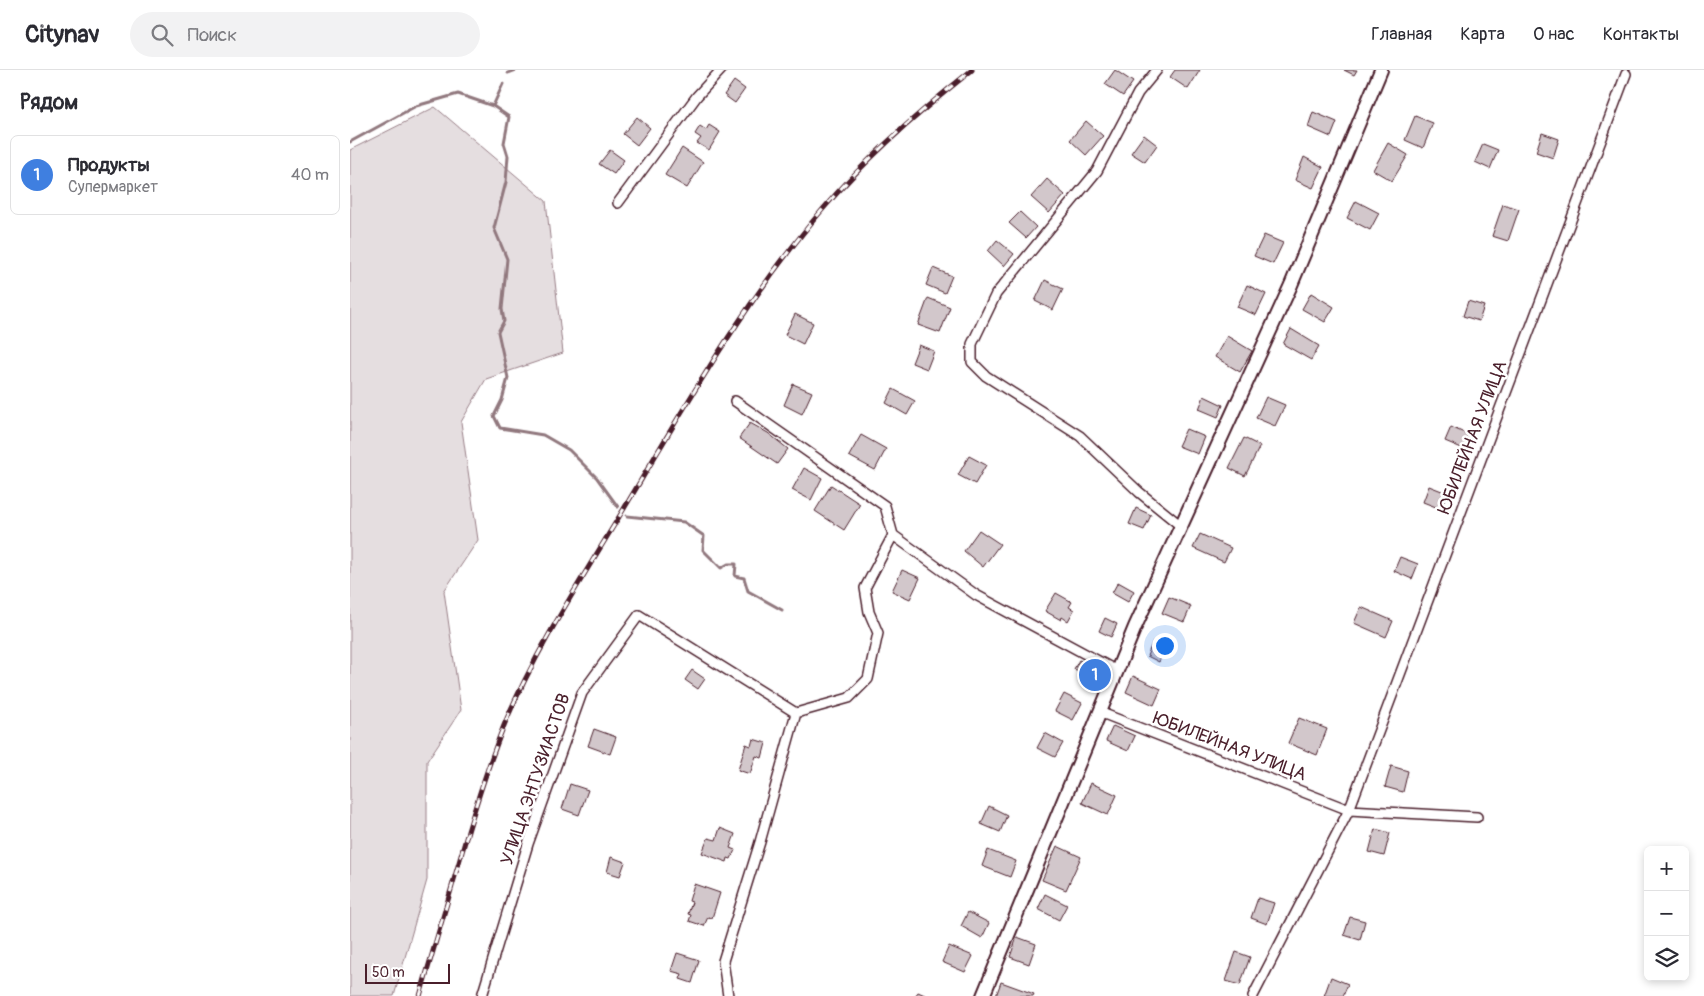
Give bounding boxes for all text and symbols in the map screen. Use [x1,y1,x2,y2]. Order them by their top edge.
search box [130,12,480,57]
text: Citynav [25,20,100,49]
icon: search [148,21,176,49]
text: Поиск [188,23,237,47]
text: Главная [1371,23,1432,46]
text: Карта [1460,23,1505,46]
text: О нас [1533,23,1575,46]
text: Контакты [1603,23,1679,46]
text: Рядом [20,89,78,116]
text: Продукты [68,153,150,177]
text: 1 [34,165,40,185]
text: 40 m [291,165,329,185]
text: Супермаркет [68,177,158,197]
street label: ЮБИЛЕЙНАЯ УЛИЦА [1433,357,1512,517]
your location [1152,633,1178,659]
pin: 1 [1079,656,1111,694]
street label: УЛИЦА ЭНТУЗИАСТОВ [495,690,576,868]
street label: ЮБИЛЕЙНАЯ УЛИЦА [1150,707,1310,786]
map controls [1644,846,1689,981]
button: + [1644,846,1689,891]
button: − [1644,891,1689,936]
button: layers [1644,936,1689,981]
scale bar [365,961,450,984]
text: 50 m [372,964,405,981]

